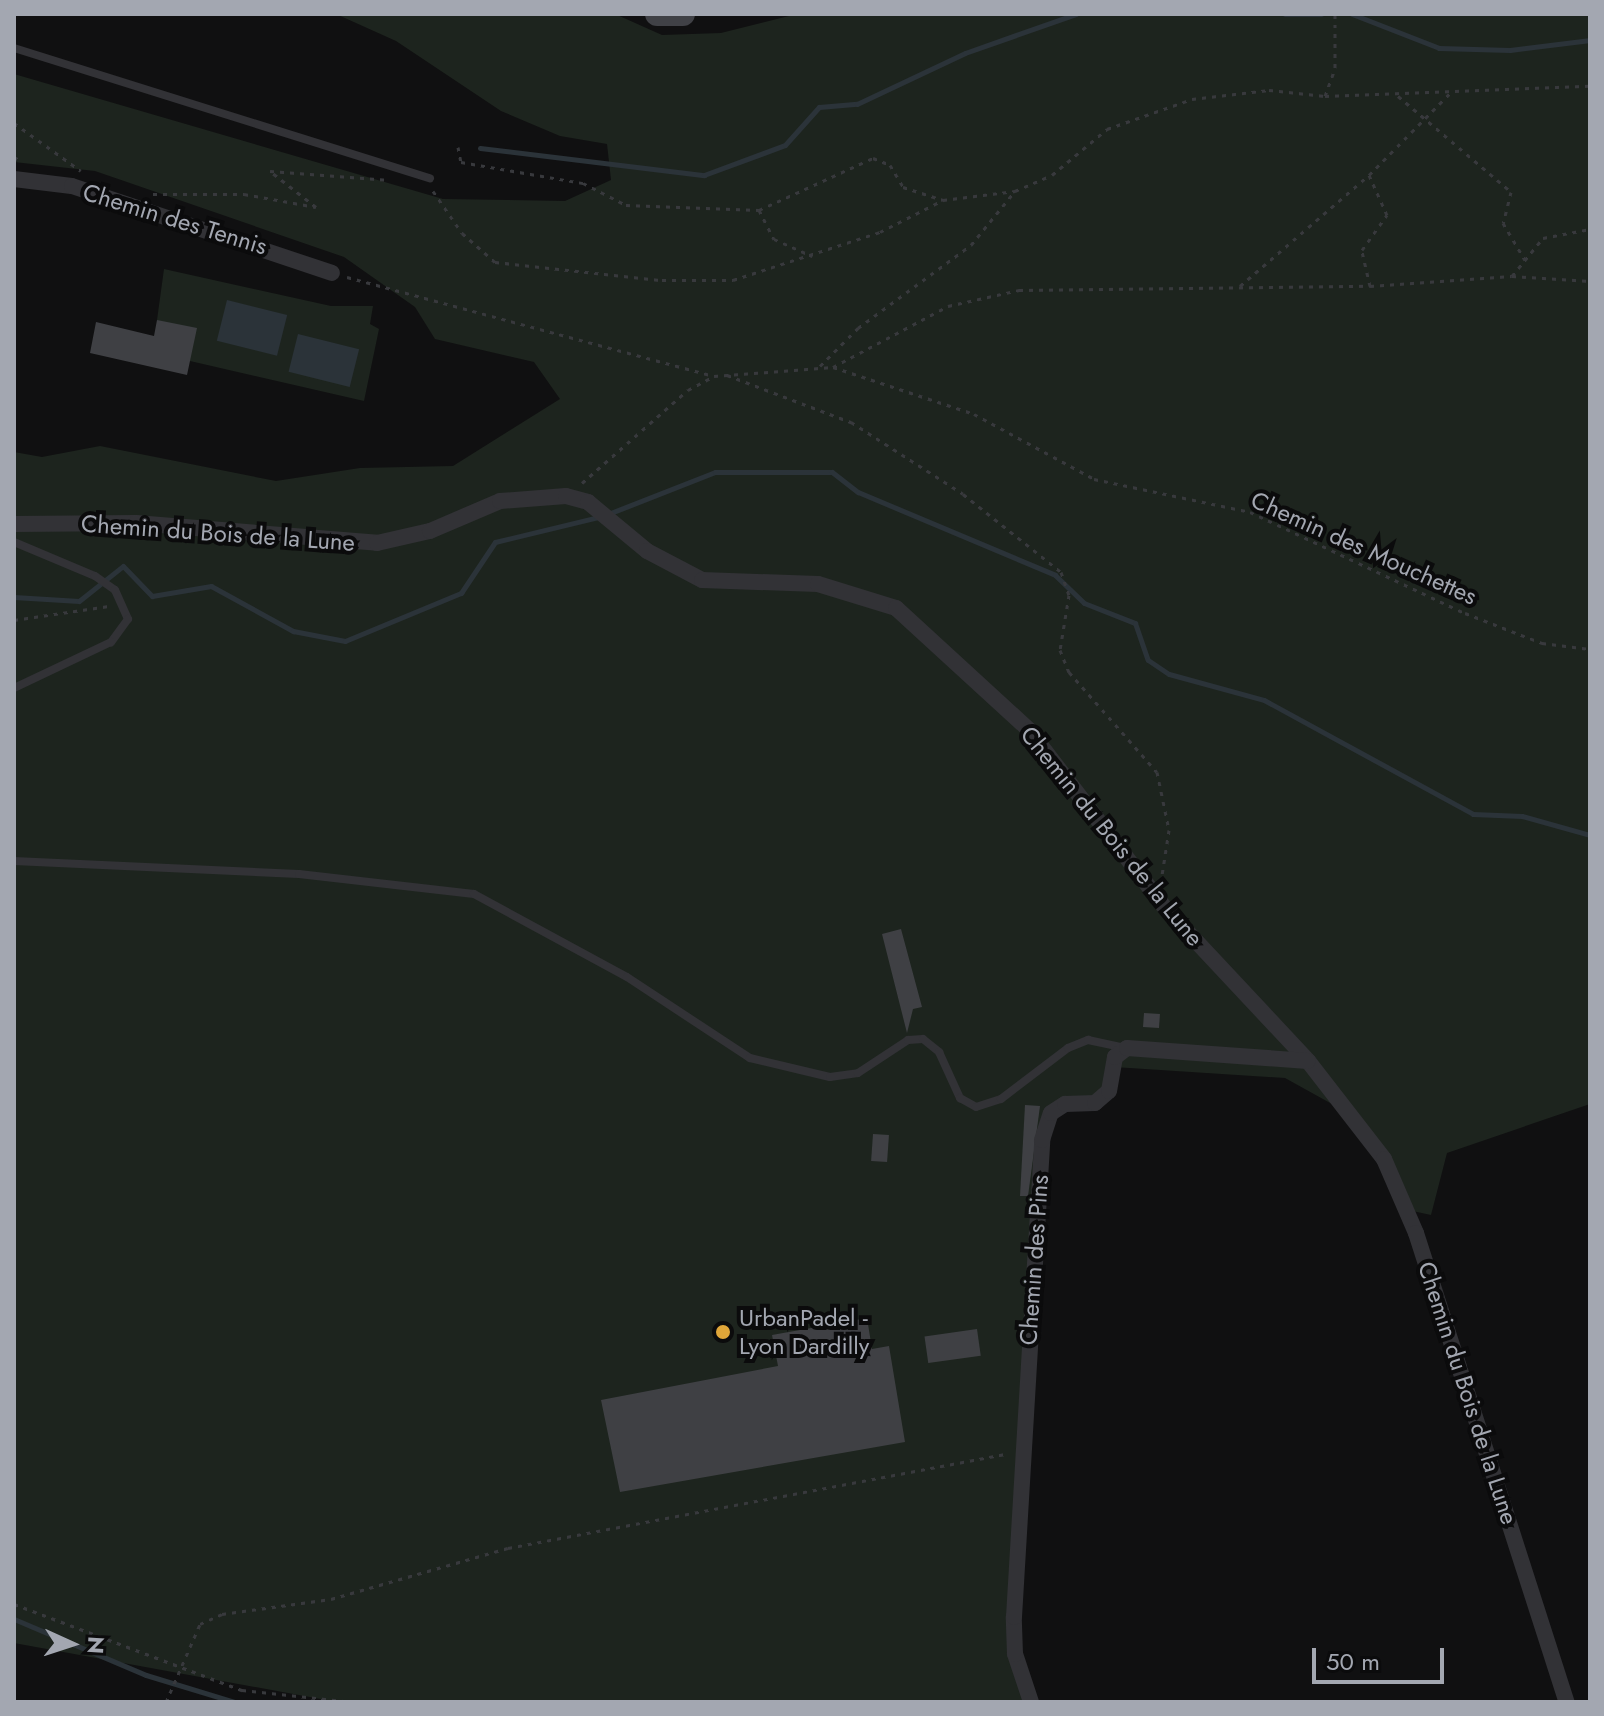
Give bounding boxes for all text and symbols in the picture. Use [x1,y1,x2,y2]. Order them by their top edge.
street label: Chemin des Tennis [79,177,271,261]
street label: Chemin des Mouchettes [1247,485,1481,611]
street label: Chemin du Bois de la Lune [80,509,356,557]
street label: Chemin du Bois de la Lune [1014,720,1210,952]
street label: Chemin des Pins [1014,1174,1054,1346]
street label: Chemin du Bois de la Lune [1412,1258,1524,1528]
place label: UrbanPadel - Lyon Dardilly [739,1304,869,1360]
marker: UrbanPadel - Lyon Dardilly [714,1323,732,1341]
north arrow [32,1604,112,1684]
scale bar [1316,1632,1448,1682]
text: N [80,1636,112,1655]
text: 50 m [1326,1644,1380,1679]

